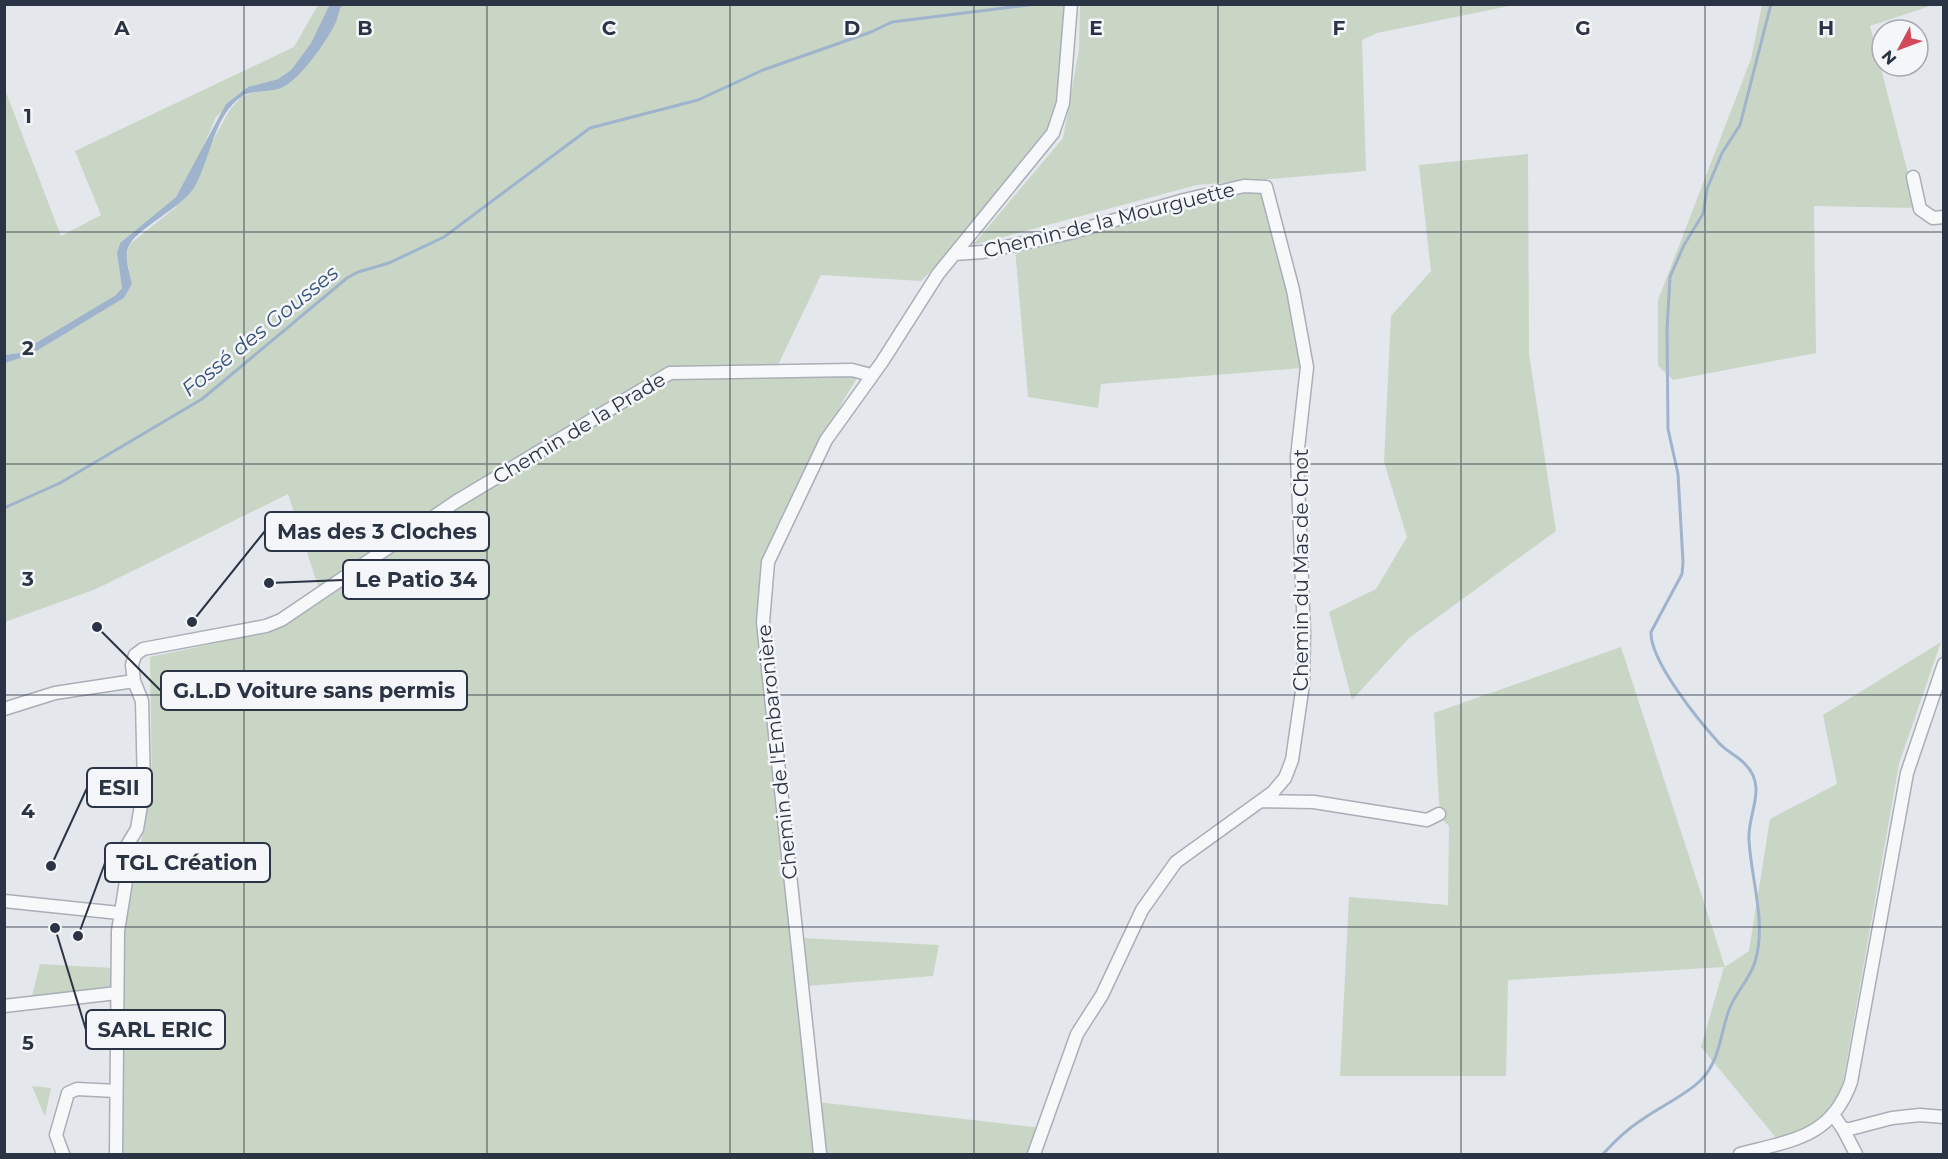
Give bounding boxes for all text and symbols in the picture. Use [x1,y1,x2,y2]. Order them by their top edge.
text: A [113,16,130,40]
text: B [357,16,373,40]
text: C [602,16,617,40]
text: D [844,16,860,40]
text: E [1089,16,1103,40]
text: F [1333,16,1346,40]
text: G [1575,16,1591,40]
text: H [1818,16,1834,40]
north arrow [1870,18,1930,78]
text: N [1878,46,1900,69]
text: 1 [24,104,32,128]
street label: Chemin de la Mourguette [981,177,1237,263]
water label: Fossé des Gousses [176,260,343,401]
text: 2 [22,336,34,360]
street label: Chemin de la Prade [488,367,670,489]
street label: Chemin du Mas de Chot [1289,449,1313,691]
callout: Mas des 3 Cloches [265,512,489,551]
text: Mas des 3 Cloches [277,519,477,544]
callout: Le Patio 34 [343,560,489,599]
text: 3 [21,567,34,591]
text: Le Patio 34 [355,567,477,592]
street label: Chemin de l'Embaronière [752,623,802,881]
callout: G.L.D Voiture sans permis [161,671,467,710]
text: G.L.D Voiture sans permis [173,678,455,703]
callout: ESII [87,768,152,807]
text: ESII [98,775,140,800]
text: 4 [21,799,35,823]
callout: TGL Création [105,843,270,882]
text: TGL Création [116,850,258,875]
callout: SARL ERIC [86,1010,225,1049]
text: SARL ERIC [97,1017,213,1042]
text: 5 [22,1031,34,1055]

